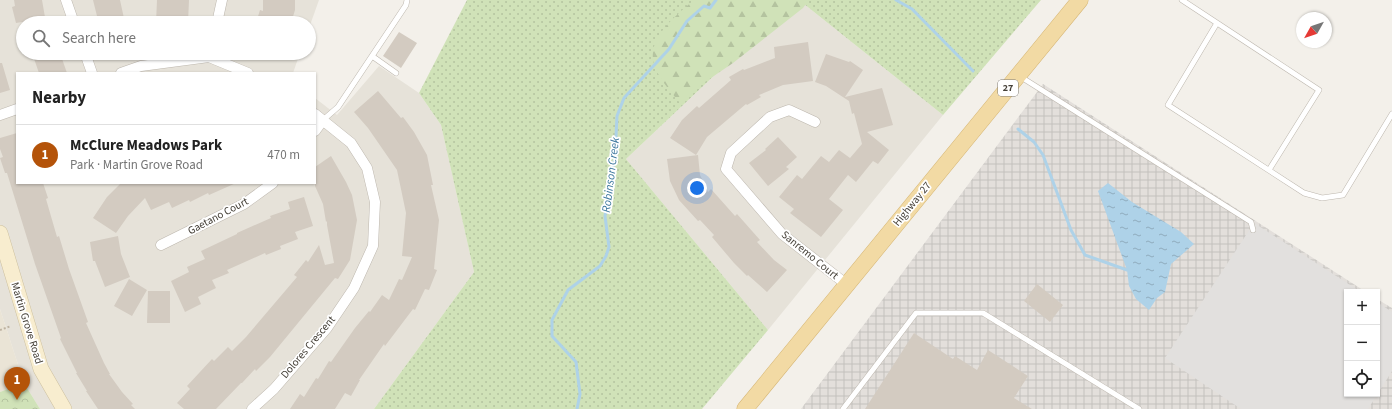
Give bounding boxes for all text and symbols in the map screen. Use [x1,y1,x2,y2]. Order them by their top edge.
north arrow [1296,12,1332,48]
search box [16,16,316,60]
icon: search [30,27,52,49]
text: Search here [62,28,136,49]
road number: 27 [998,80,1018,96]
text: Nearby [32,86,86,110]
text: McClure Meadows Park [70,135,222,156]
water label: Robinson Creek [598,136,624,214]
text: 1 [42,146,48,164]
text: 470 m [267,146,300,164]
text: Park · Martin Grove Road [70,156,203,174]
your location [687,178,707,198]
street label: Highway 27 [889,179,935,229]
street label: Gaetano Court [185,194,251,238]
street label: Sanremo Court [778,227,842,283]
street label: Martin Grove Road [7,280,47,366]
map controls [1344,289,1380,397]
button: + [1344,289,1380,325]
street label: Dolores Crescent [277,312,339,382]
button: − [1344,325,1380,361]
button: locate [1344,361,1380,397]
pin: 1 [4,367,30,400]

